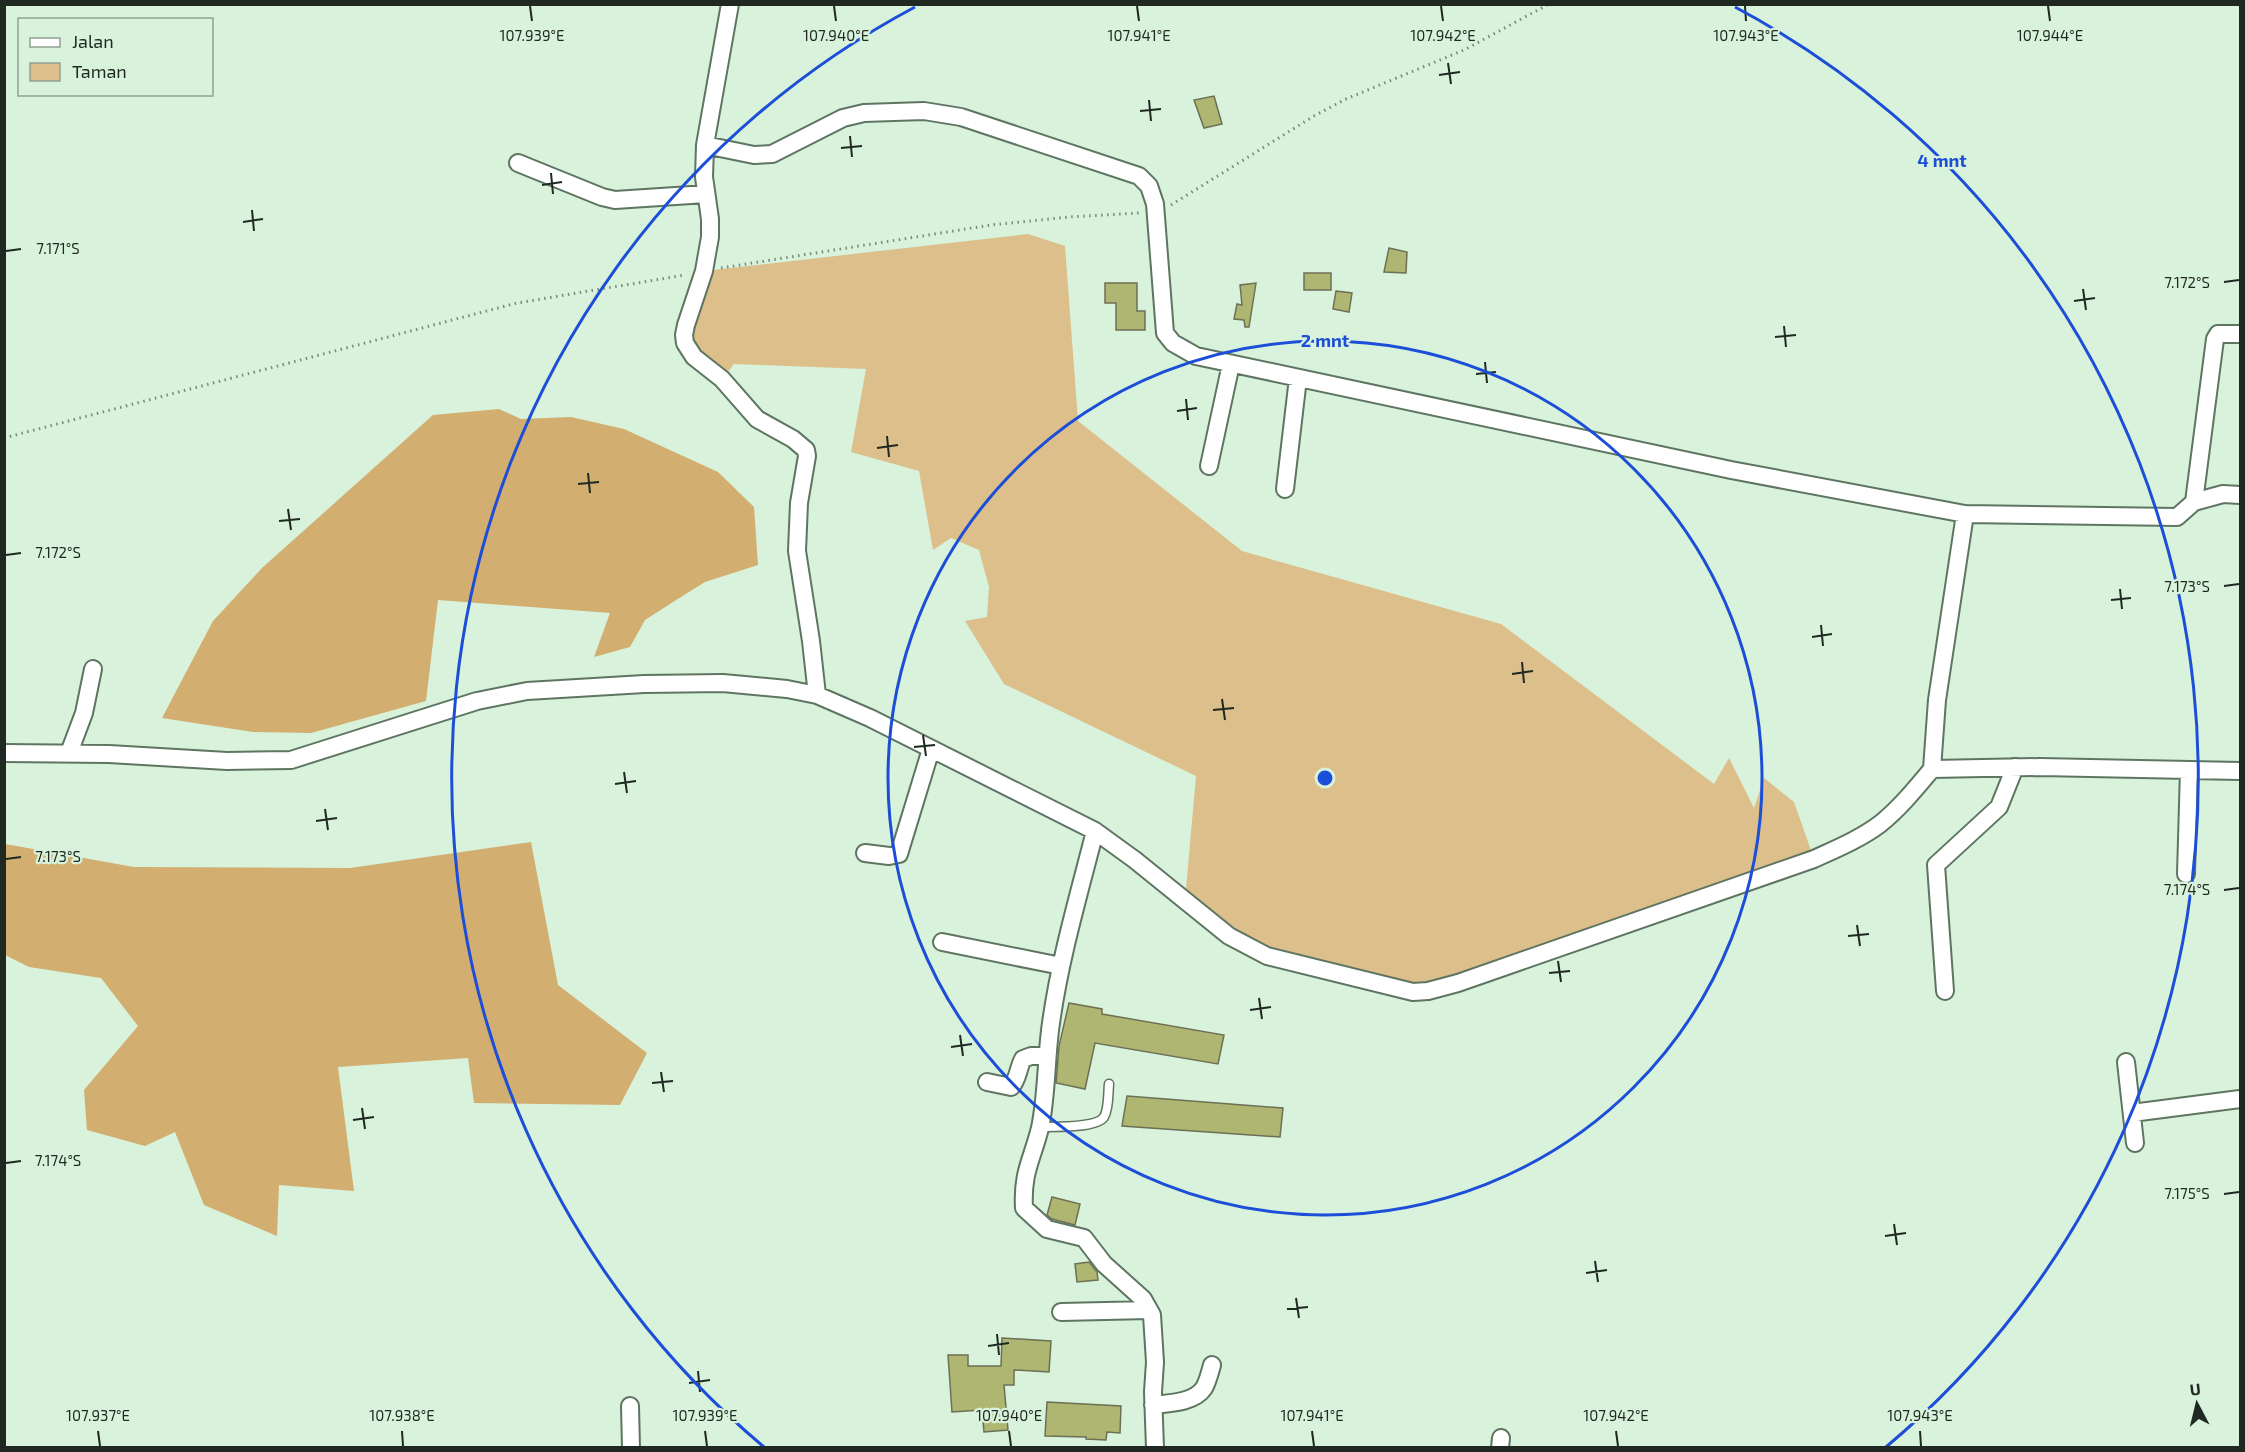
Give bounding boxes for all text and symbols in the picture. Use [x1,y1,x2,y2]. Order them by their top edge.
legend [18,18,213,96]
text: 107.939°E [500,26,564,44]
text: 107.940°E [803,26,869,44]
text: 107.941°E [1107,26,1171,44]
text: 107.942°E [1410,26,1476,44]
text: 107.943°E [1713,26,1779,44]
text: 107.944°E [2017,26,2083,44]
text: Jalan [72,30,114,52]
text: Taman [72,60,127,82]
text: 4 mnt [1917,149,1967,171]
text: 7.171°S [36,239,80,257]
text: 7.172°S [2164,273,2210,291]
text: 2 mnt [1301,329,1350,351]
text: 7.172°S [35,543,81,561]
text: 7.173°S [2164,577,2210,595]
centre of rings [1315,768,1335,788]
text: 7.173°S [35,847,81,865]
text: 7.174°S [2164,880,2210,898]
text: 7.174°S [35,1151,81,1169]
text: 7.175°S [2164,1184,2210,1202]
north arrow [2167,1374,2227,1434]
text: U [2189,1379,2202,1399]
text: 107.937°E [66,1406,130,1424]
text: 107.938°E [369,1406,435,1424]
text: 107.939°E [673,1406,737,1424]
text: 107.940°E [976,1406,1042,1424]
text: 107.941°E [1280,1406,1344,1424]
text: 107.942°E [1583,1406,1649,1424]
text: 107.943°E [1887,1406,1953,1424]

